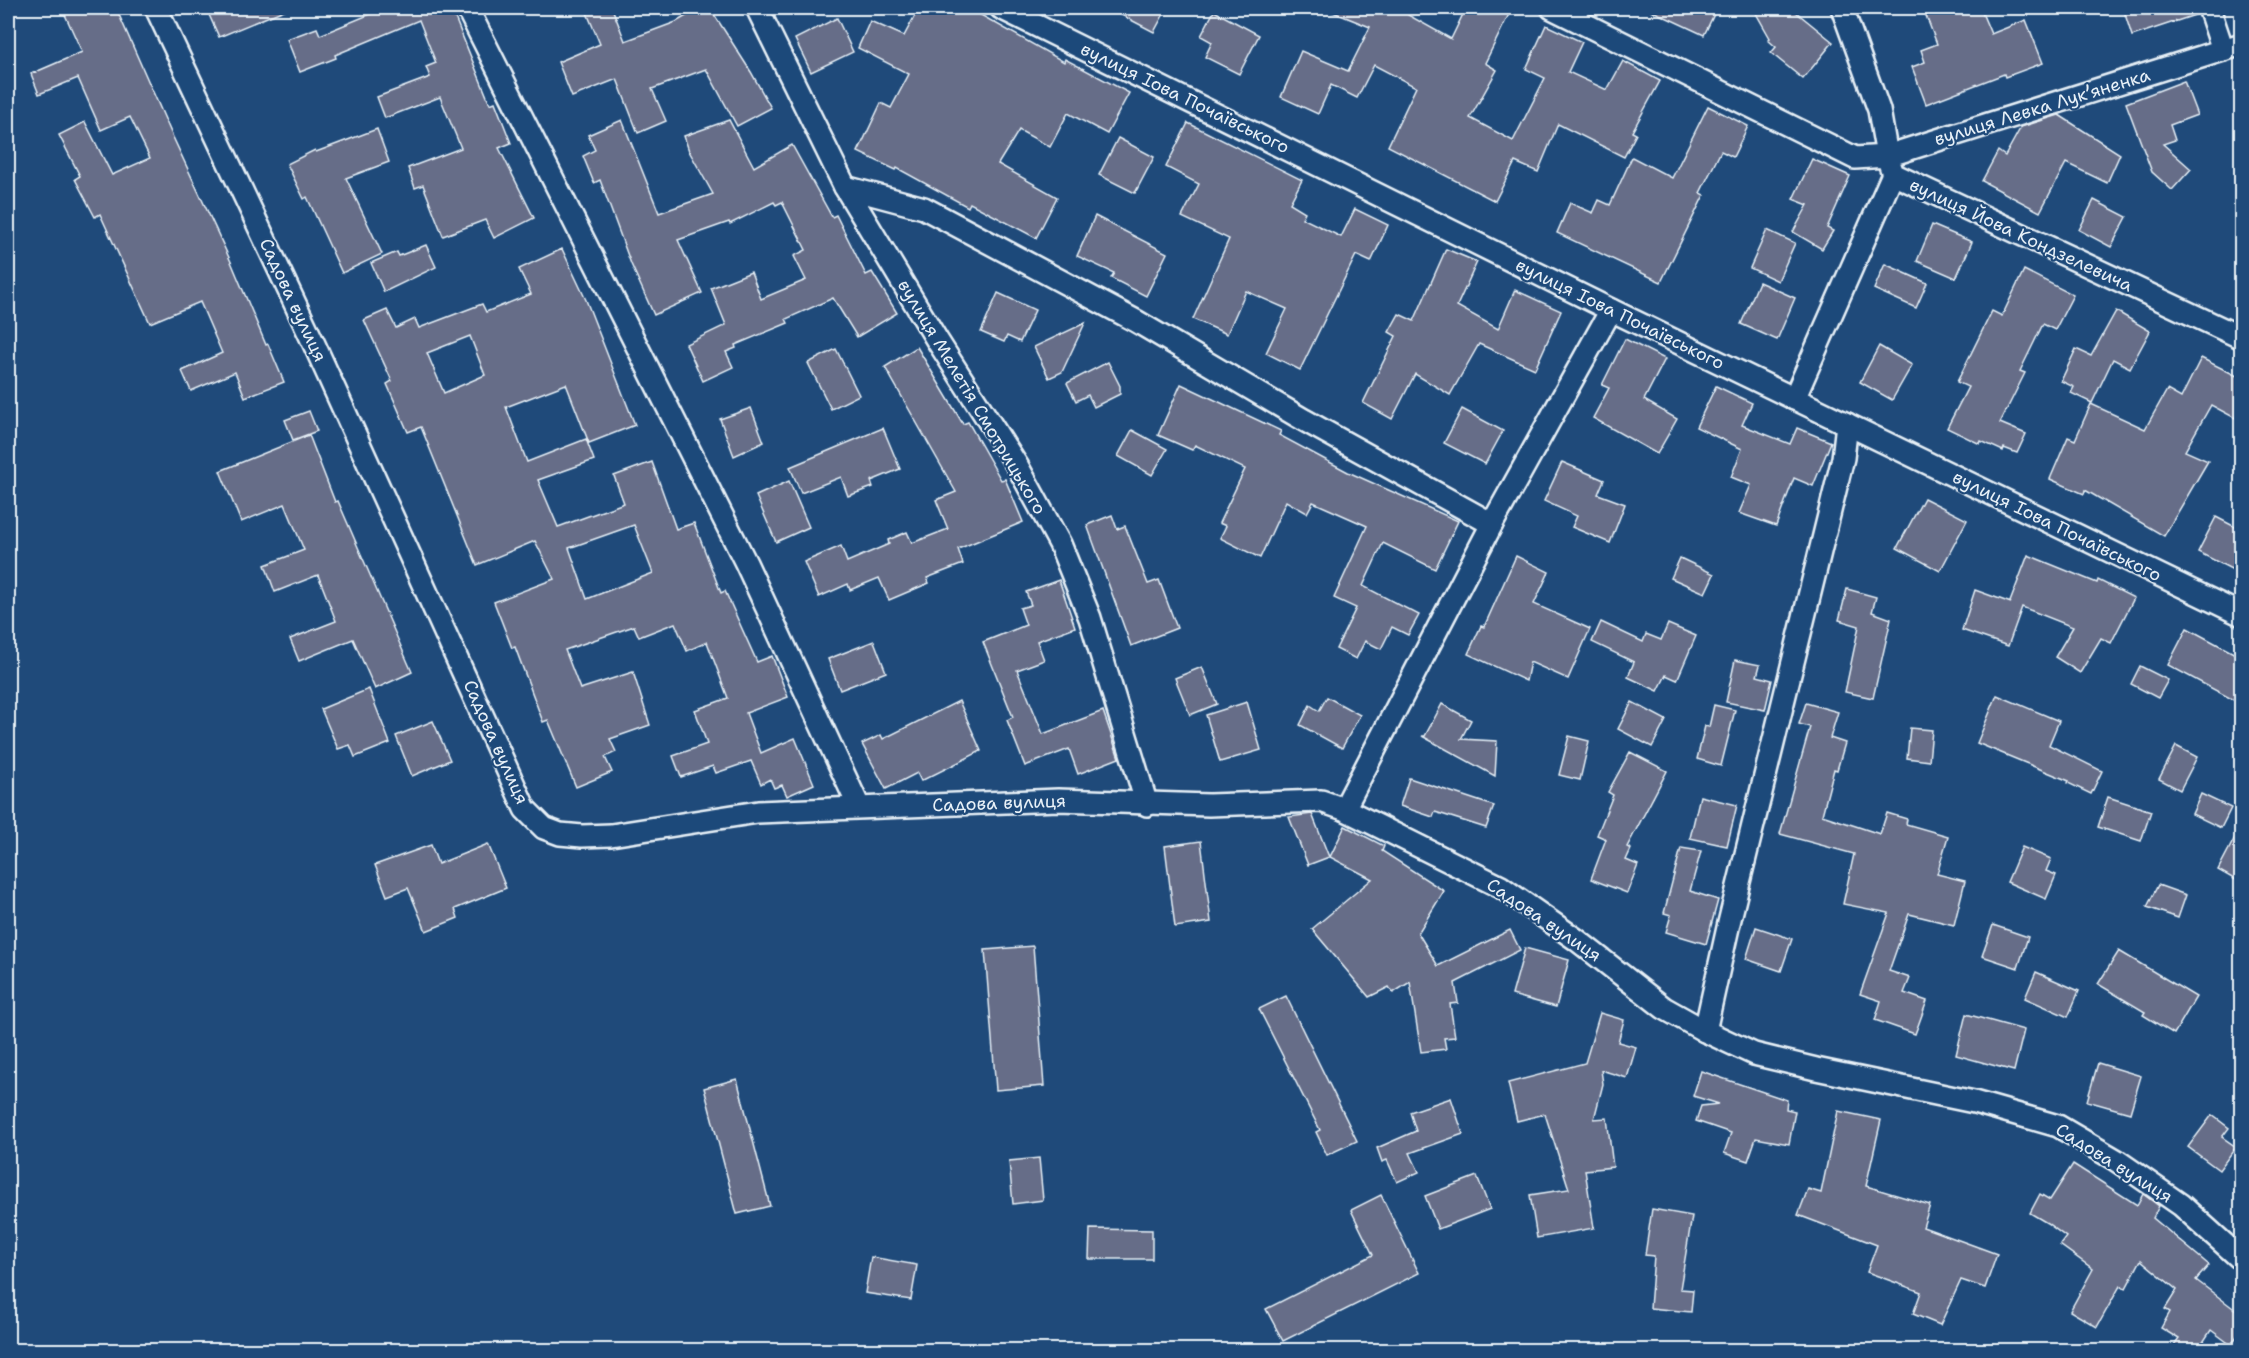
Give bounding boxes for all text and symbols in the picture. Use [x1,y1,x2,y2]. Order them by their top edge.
street label: вулиця Іова Почаївського [1077,37,1293,159]
street label: вулиця Левка Лукʼяненка [1931,63,2153,151]
street label: вулиця Йова Кондзелевича [1906,173,2136,297]
street label: Садова вулиця [254,234,332,366]
street label: вулиця Іова Почаївського [1512,253,1728,375]
street label: вулиця Мелетія Смотрицького [892,275,1052,519]
street label: вулиця Іова Почаївського [1949,465,2165,587]
street label: Садова вулиця [458,676,534,808]
street label: Садова вулиця [932,789,1066,817]
street label: Садова вулиця [1482,873,1606,967]
street label: Садова вулиця [2051,1117,2177,1209]

